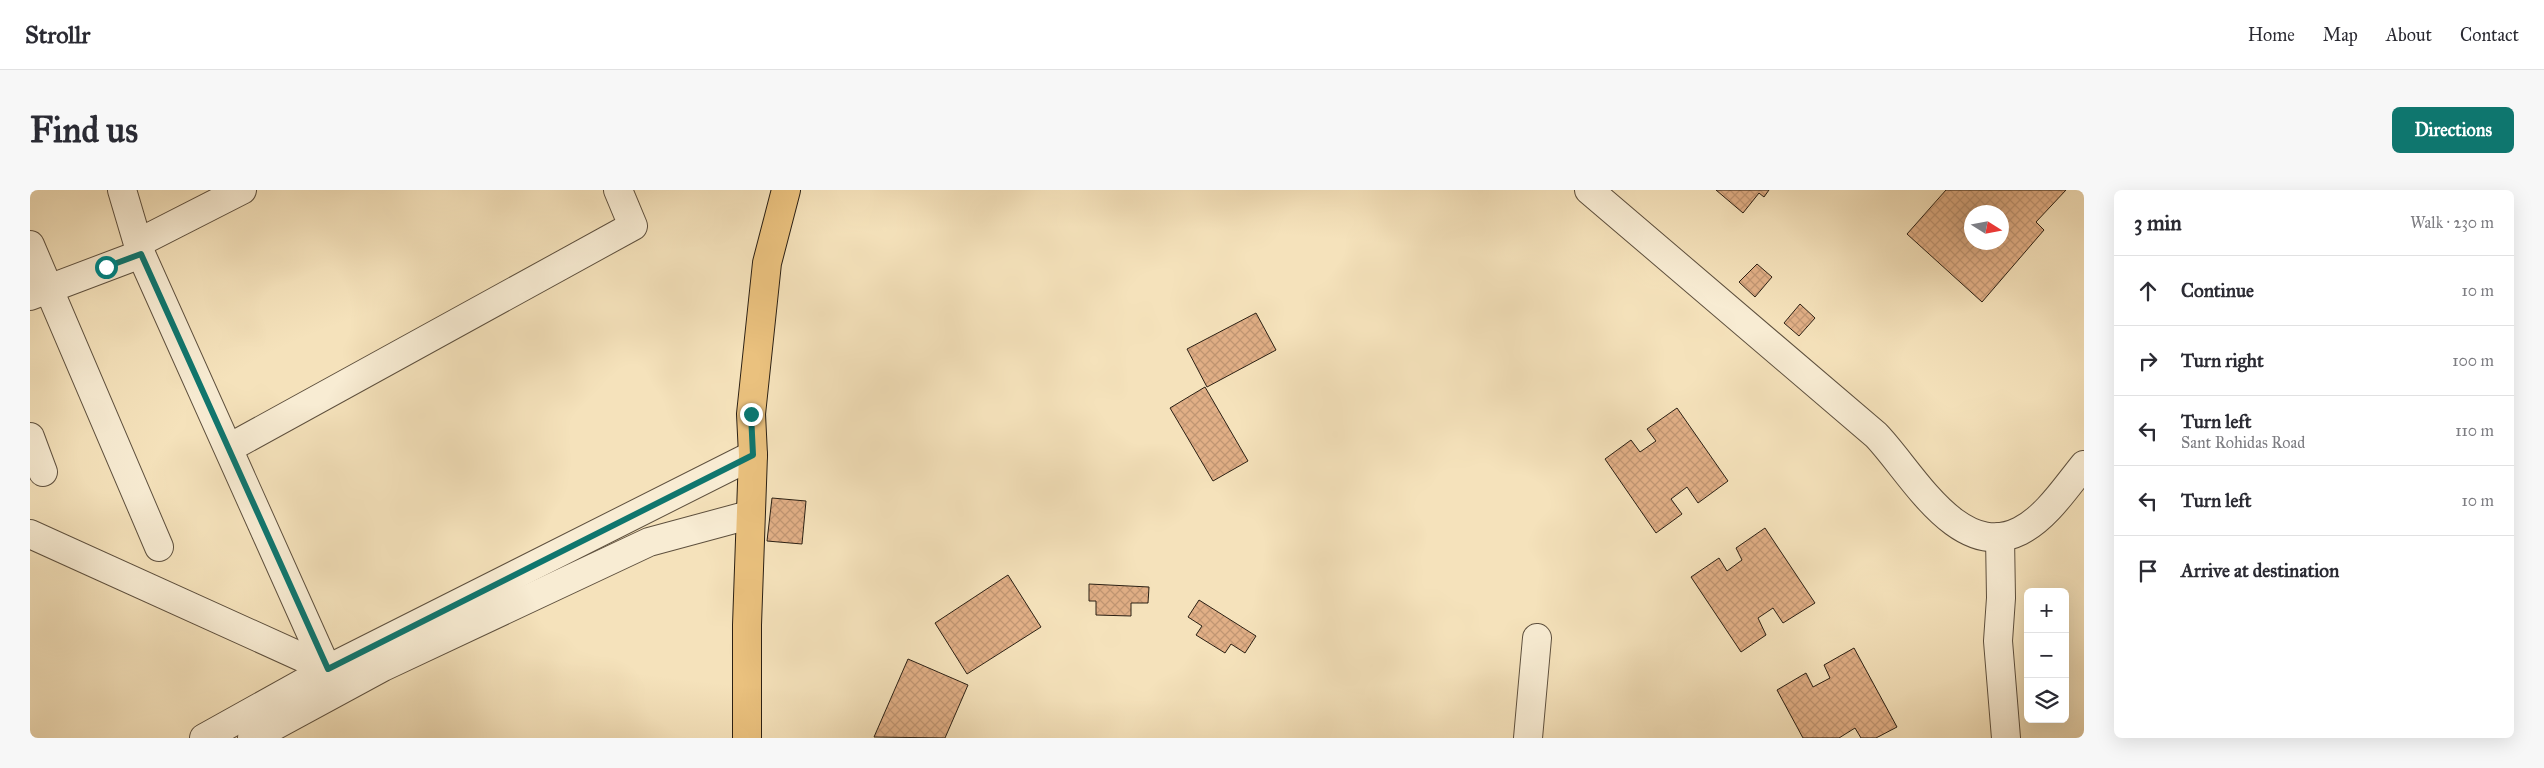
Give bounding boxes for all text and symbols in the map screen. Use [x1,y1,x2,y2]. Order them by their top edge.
text: Strollr [25,20,90,50]
text: Home [2248,24,2295,46]
text: Map [2323,24,2358,46]
text: About [2386,24,2432,46]
text: Contact [2460,24,2519,46]
button: Directions [2392,107,2514,153]
text: Find us [30,109,138,152]
north arrow [1964,205,2009,250]
text: 3 min [2134,210,2182,236]
text: Walk · 230 m [2410,213,2494,232]
route start [95,256,118,279]
icon: ahead [2134,277,2162,305]
text: Continue [2181,279,2254,302]
text: 10 m [2462,281,2494,300]
icon: right [2134,347,2162,375]
text: Turn right [2181,349,2264,372]
text: 100 m [2452,351,2494,370]
route end [740,403,763,426]
text: Turn left [2181,410,2251,433]
icon: left [2134,417,2162,445]
text: 110 m [2455,421,2494,440]
text: Sant Rohidas Road [2181,433,2305,452]
icon: left [2134,487,2162,515]
text: Turn left [2181,489,2251,512]
text: 10 m [2462,491,2494,510]
icon: arrive [2134,557,2162,585]
text: Arrive at destination [2181,559,2339,582]
map controls [2024,588,2069,723]
button: + [2024,588,2069,633]
button: − [2024,633,2069,678]
button: layers [2024,678,2069,723]

